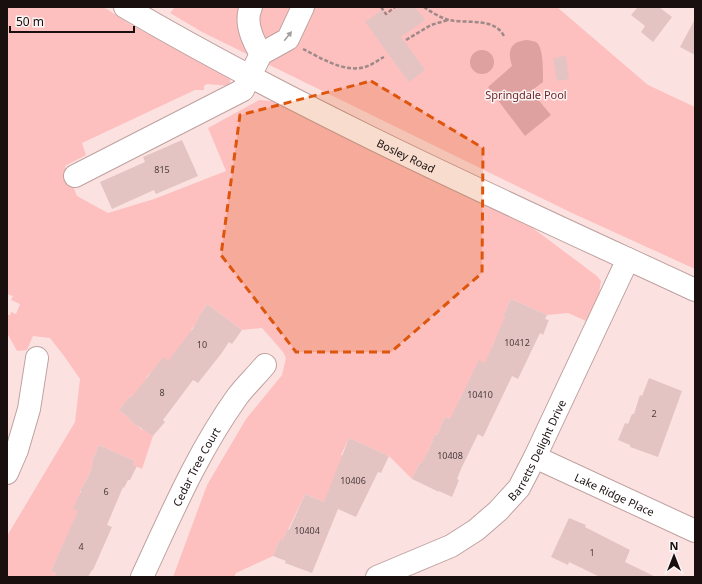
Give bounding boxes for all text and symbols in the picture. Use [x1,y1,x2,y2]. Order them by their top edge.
scale bar [10,8,134,34]
text: 50 m [16,13,44,30]
one-way arrow [284,31,293,42]
park label: Springdale Pool [485,87,567,102]
street label: Bosley Road [375,135,438,175]
house number: 815 [154,163,170,176]
house number: 10412 [504,336,530,349]
house number: 10 [197,338,207,351]
house number: 8 [159,386,165,399]
house number: 10410 [467,388,493,401]
street label: Barretts Delight Drive [504,397,569,504]
house number: 2 [651,407,657,420]
street label: Cedar Tree Court [169,424,223,508]
house number: 10408 [437,449,463,462]
street label: Lake Ridge Place [573,469,657,519]
house number: 10406 [340,474,366,487]
house number: 6 [103,485,109,498]
house number: 10404 [294,524,320,537]
north arrow [654,536,694,576]
text: N [670,538,678,553]
house number: 4 [78,540,84,553]
house number: 1 [589,546,595,559]

